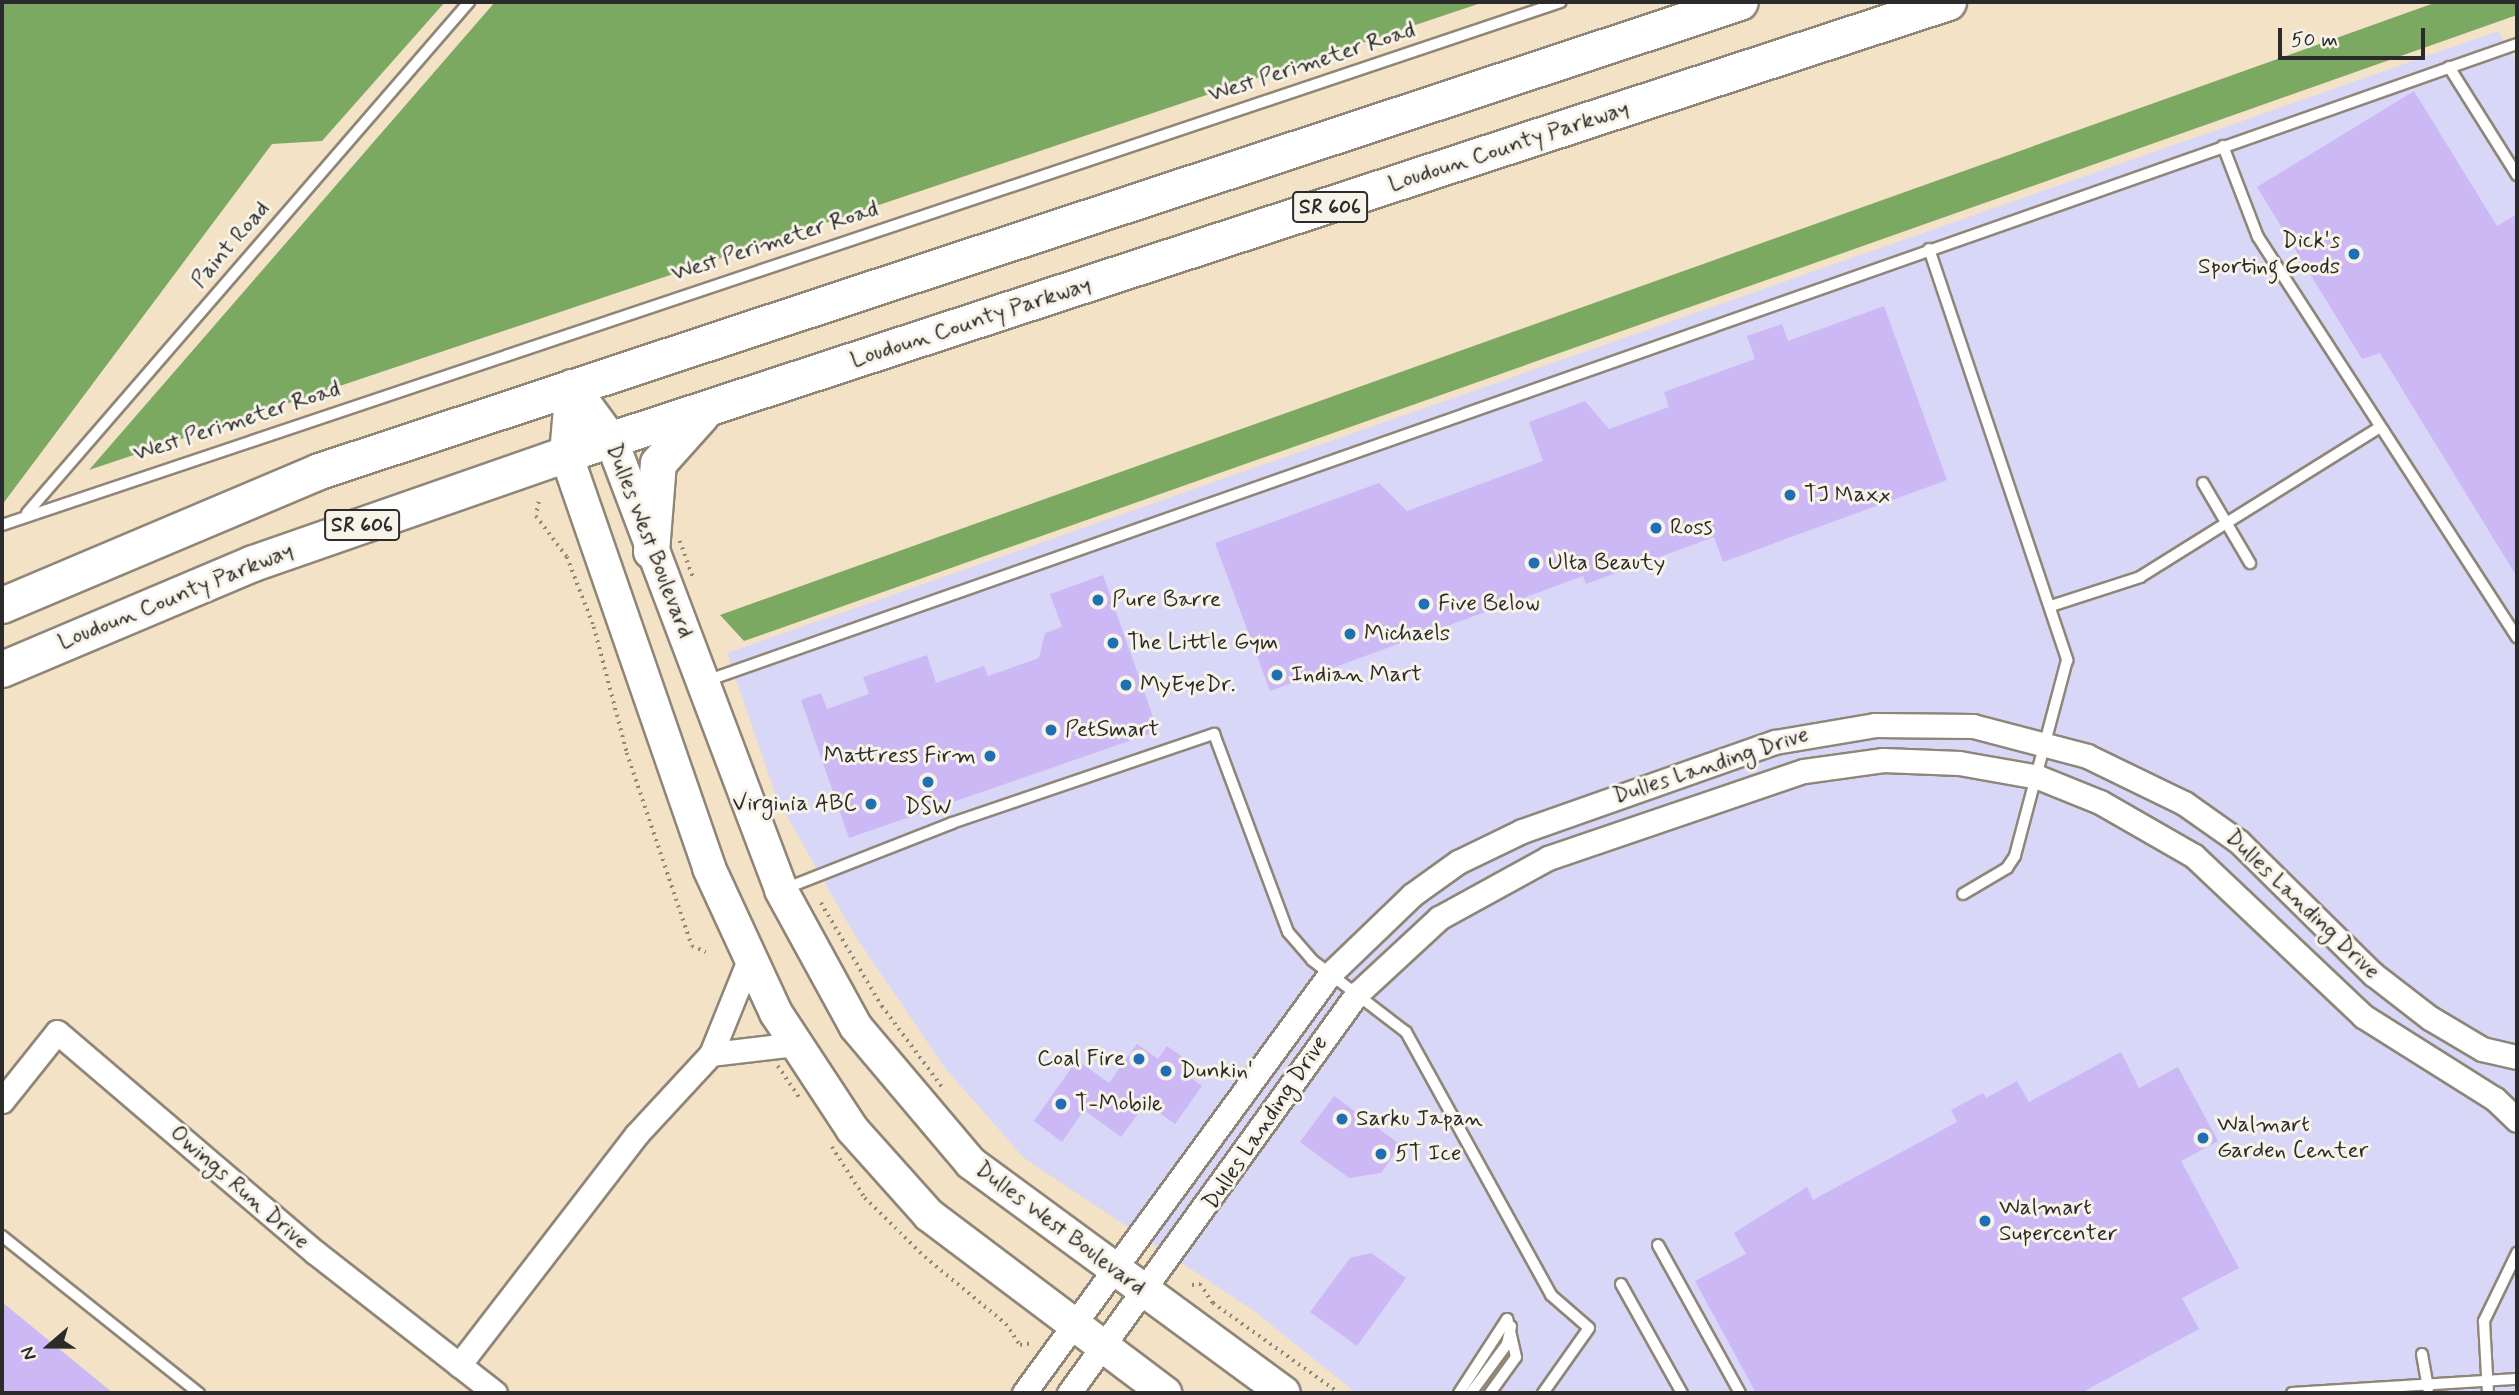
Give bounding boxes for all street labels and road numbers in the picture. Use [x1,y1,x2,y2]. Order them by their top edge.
street label: West Perimeter Road [1207,17,1417,109]
street label: Loudoun County Parkway [1387,96,1631,198]
road number: SR 606 [1292,190,1368,224]
street label: Paint Road [186,196,276,294]
street label: West Perimeter Road [670,196,880,288]
street label: Loudoun County Parkway [849,272,1093,374]
street label: West Perimeter Road [132,376,342,468]
street label: Dulles West Boulevard [599,439,699,643]
road number: SR 606 [324,508,400,542]
street label: Loudoun County Parkway [56,538,296,656]
street label: Dulles Landing Drive [1612,722,1810,810]
street label: Dulles Landing Drive [2221,826,2383,984]
street label: Dulles Landing Drive [1199,1033,1333,1213]
street label: Owings Run Drive [165,1121,313,1255]
street label: Dulles West Boulevard [968,1155,1152,1303]

